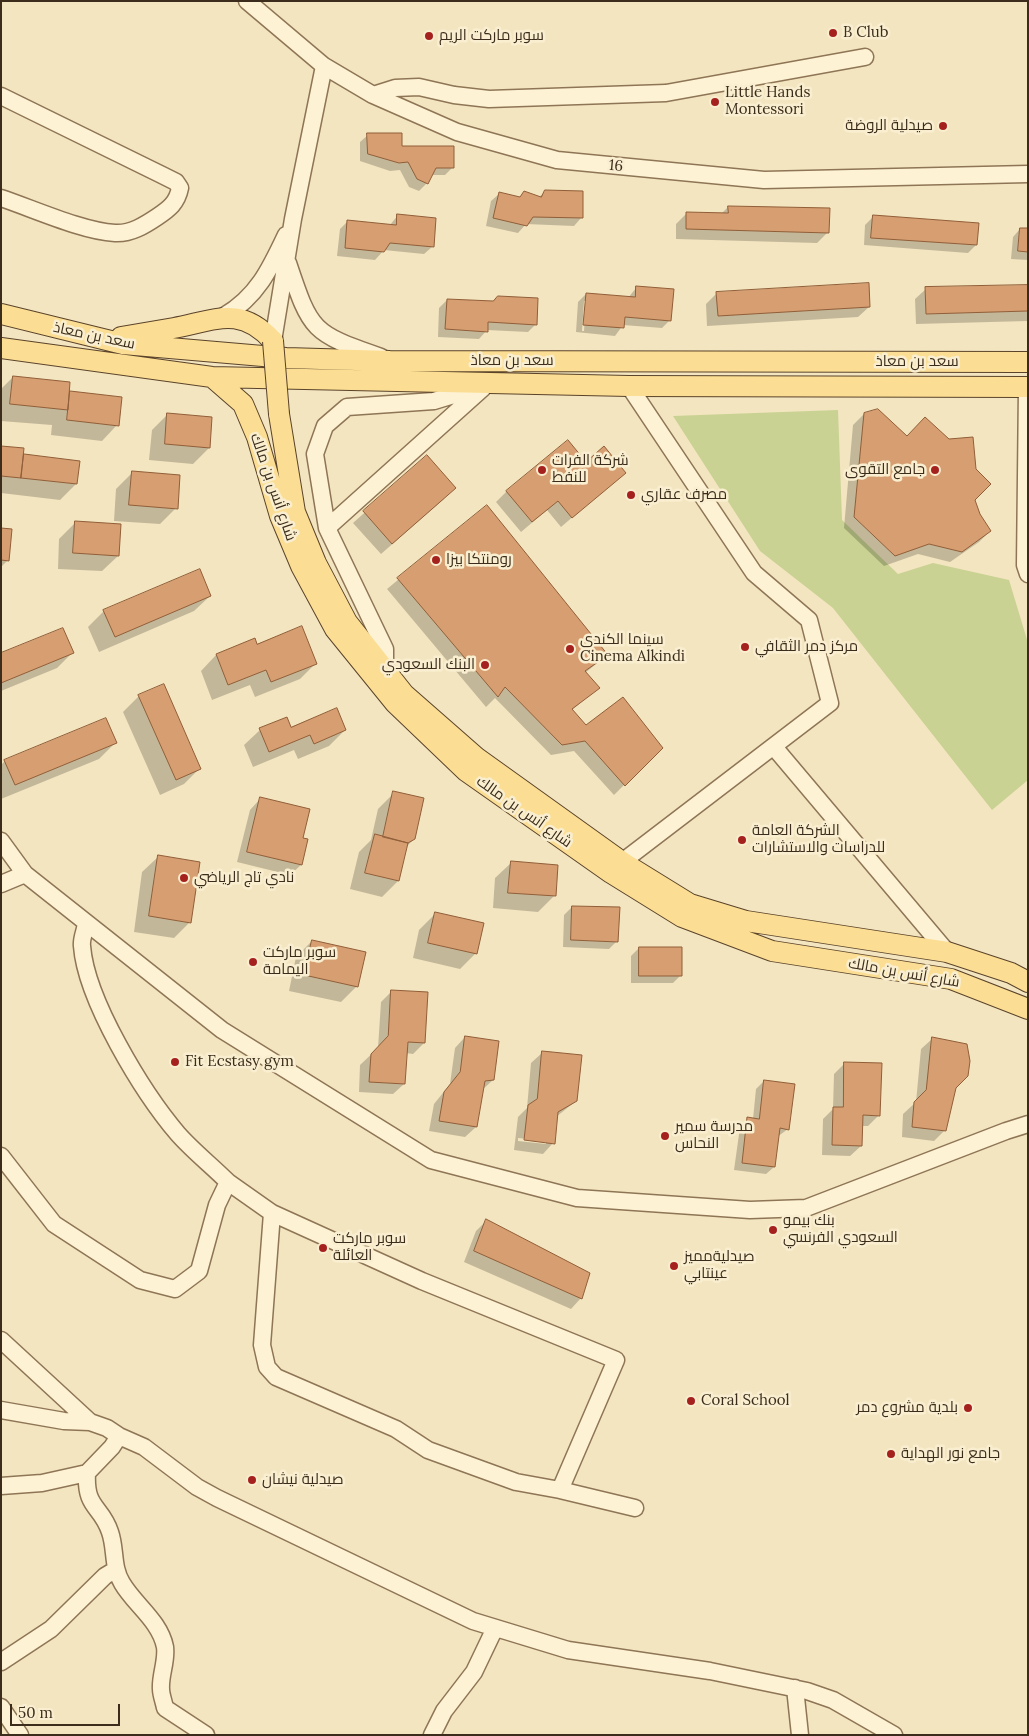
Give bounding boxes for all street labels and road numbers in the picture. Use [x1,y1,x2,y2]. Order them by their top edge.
street label: 16 [608,156,624,176]
street label: سعد بن معاذ [51,319,137,353]
street label: سعد بن معاذ [470,352,554,370]
street label: سعد بن معاذ [875,353,959,371]
street label: شارع أنس بن مالك [246,431,300,543]
street label: شارع أنس بن مالك [473,772,575,852]
street label: شارع أنس بن مالك [847,954,961,992]

